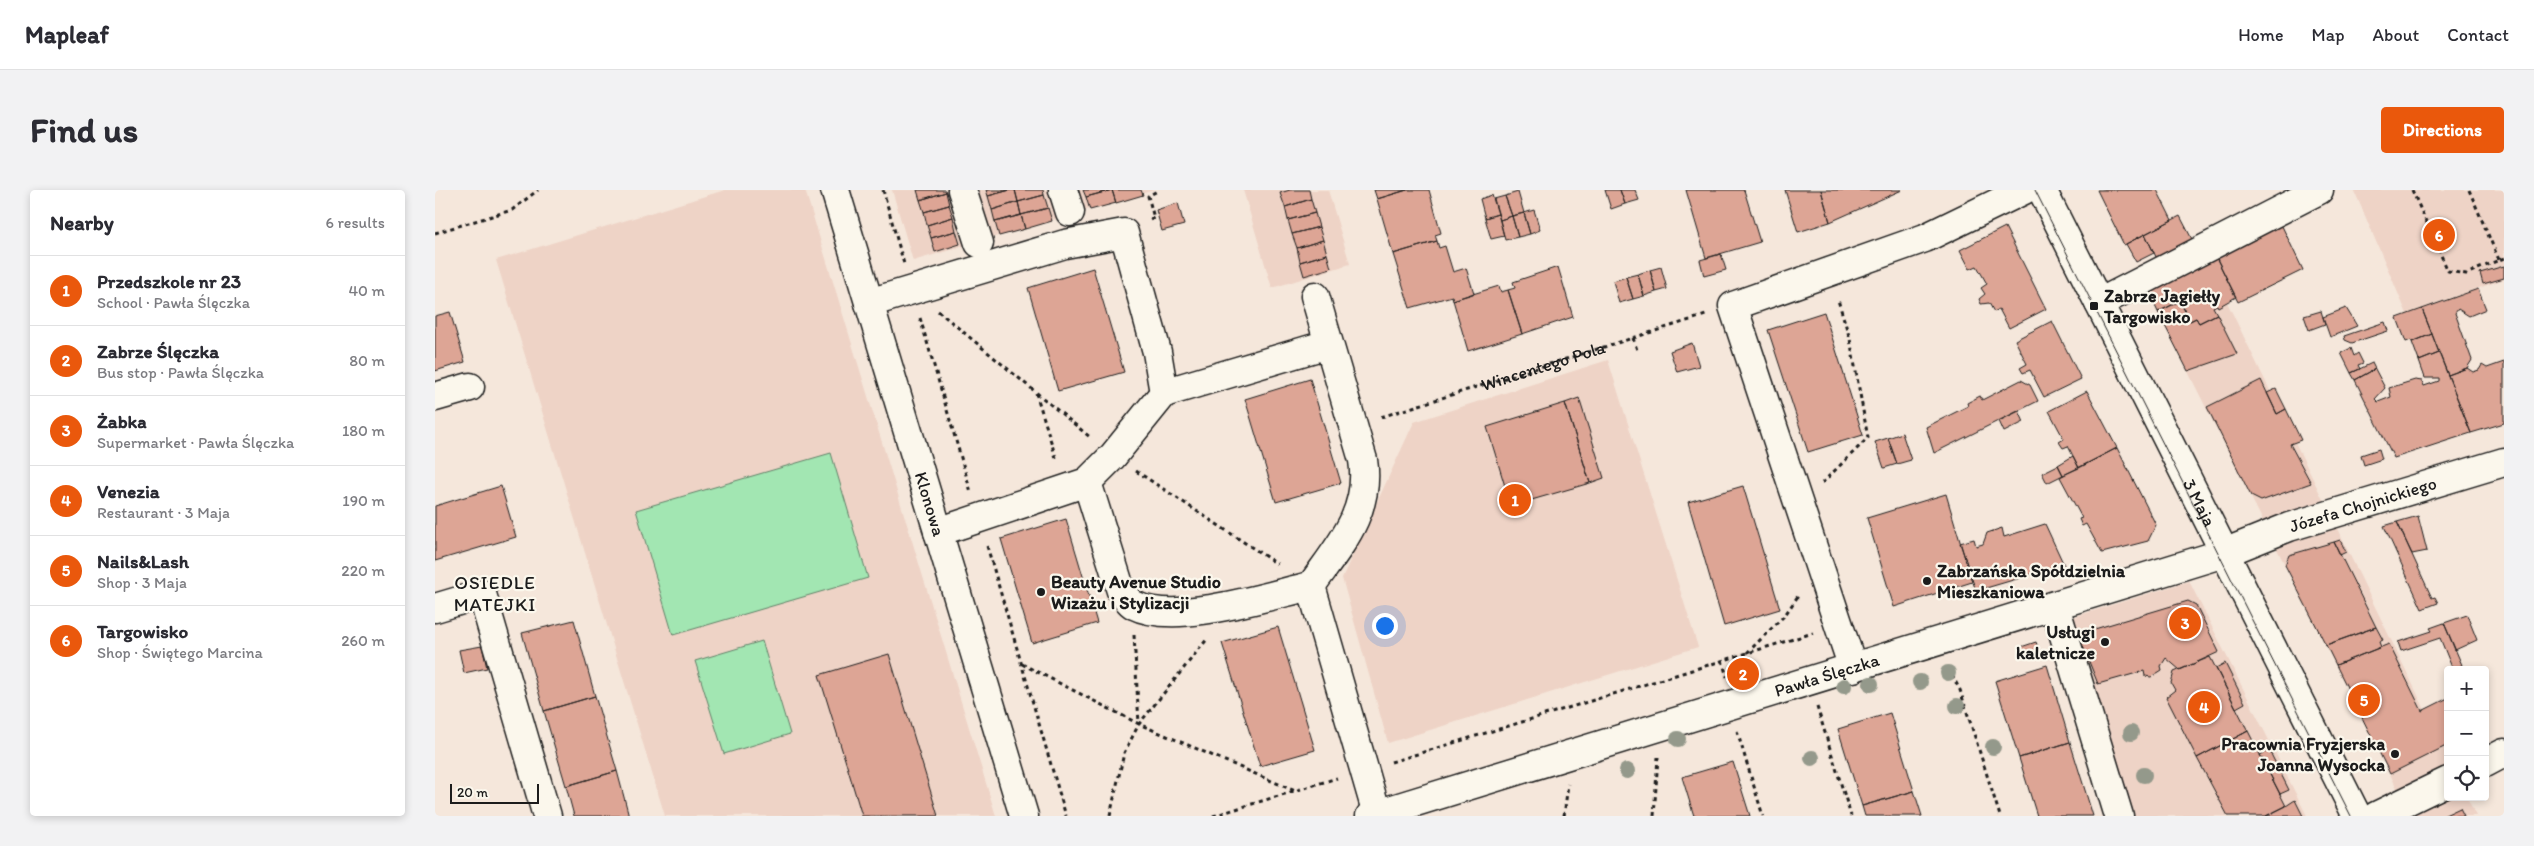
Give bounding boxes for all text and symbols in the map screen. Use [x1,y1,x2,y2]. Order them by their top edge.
text: Mapleaf [25,20,109,49]
text: Home [2238,24,2284,46]
text: Map [2312,24,2345,46]
text: About [2373,24,2419,46]
text: Contact [2447,24,2509,46]
button: Directions [2381,107,2504,153]
text: Find us [30,109,138,151]
text: Nearby [50,210,114,235]
text: 6 results [325,213,385,232]
pin: 6 [2423,216,2455,254]
text: Przedszkole nr 23 [97,270,241,293]
text: 1 [62,281,70,300]
text: 40 m [348,281,385,300]
place label: Zabrze Jagiełły Targowisko [2103,285,2221,328]
text: School · Pawła Ślęczka [97,293,250,312]
marker: Zabrze Jagiełły Targowisko [2088,300,2100,312]
street label: Wincentego Pola [1478,336,1609,396]
text: Zabrze Ślęczka [97,340,219,363]
text: 2 [62,351,70,370]
text: 80 m [349,351,385,370]
text: Bus stop · Pawła Ślęczka [97,363,264,382]
text: Żabka [97,410,147,433]
text: 3 [62,421,70,440]
text: 180 m [342,421,385,440]
text: Supermarket · Pawła Ślęczka [97,433,294,452]
street label: Klonowa [910,469,950,540]
street label: Józefa Chojnickiego [2287,472,2439,537]
street label: 3 Maja [2178,475,2221,530]
text: Venezia [97,480,160,503]
pin: 1 [1499,481,1531,519]
text: 4 [61,491,71,510]
text: 190 m [342,491,385,510]
text: Restaurant · 3 Maja [97,503,230,522]
text: Nails&Lash [97,550,189,573]
place label: Zabrzańska Spółdzielnia Mieszkaniowa [1937,560,2126,603]
text: 5 [62,561,70,580]
text: 220 m [341,561,385,580]
district label: OSIEDLE MATEJKI [454,571,536,616]
place label: Beauty Avenue Studio Wizażu i Stylizacji [1051,571,1221,614]
text: Shop · 3 Maja [97,573,187,592]
marker: Zabrzańska Spółdzielnia Mieszkaniowa [1921,575,1933,587]
marker: Beauty Avenue Studio Wizażu i Stylizacji [1035,586,1047,598]
pin: 3 [2169,604,2201,642]
your location [1372,613,1398,639]
text: Targowisko [97,620,188,643]
place label: Usługi kaletnicze [2016,621,2095,664]
text: 6 [62,631,70,650]
text: 260 m [341,631,385,650]
marker: Usługi kaletnicze [2099,636,2111,648]
text: Shop · Świętego Marcina [97,643,263,662]
street label: Pawła Ślęczka [1772,649,1883,702]
pin: 2 [1727,655,1759,693]
map controls [2444,666,2489,801]
button: + [2444,666,2489,711]
pin: 5 [2348,681,2380,719]
pin: 4 [2188,688,2220,726]
button: − [2444,711,2489,756]
place label: Pracownia Fryzjerska Joanna Wysocka [2221,733,2385,776]
marker: Pracownia Fryzjerska Joanna Wysocka [2389,748,2401,760]
button: locate [2444,756,2489,801]
scale bar [450,781,539,804]
text: 20 m [457,784,488,801]

